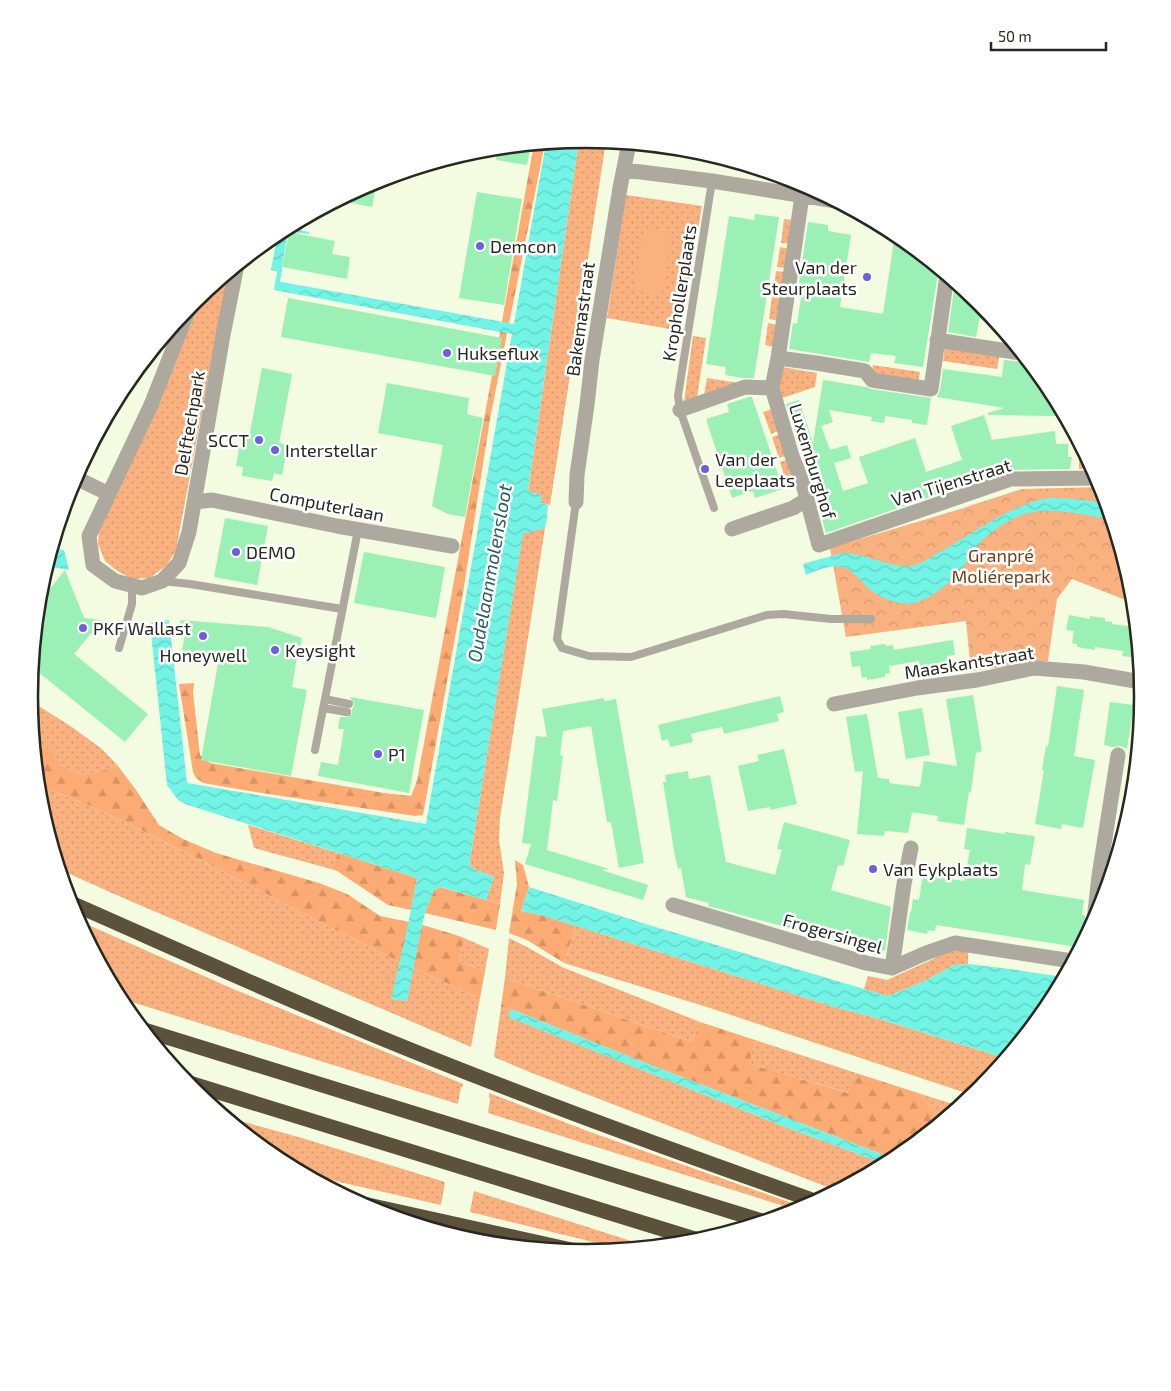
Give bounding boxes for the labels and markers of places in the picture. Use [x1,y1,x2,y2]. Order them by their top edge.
place label: Demcon [490,235,557,257]
marker: Demcon [474,240,486,252]
place label: Van der Steurplaats [761,256,857,299]
marker: Van der Steurplaats [861,271,873,283]
place label: Hukseflux [457,342,540,364]
marker: Hukseflux [441,347,453,359]
place label: SCCT [208,429,250,451]
marker: SCCT [253,434,265,446]
place label: Interstellar [285,439,377,461]
marker: Interstellar [269,444,281,456]
place label: Van der Leeplaats [715,448,795,491]
marker: Van der Leeplaats [699,463,711,475]
place label: DEMO [246,541,296,563]
marker: DEMO [230,546,242,558]
place label: PKF Wallast [93,617,191,639]
marker: PKF Wallast [77,622,89,634]
marker: Honeywell [197,630,209,642]
place label: Keysight [285,639,356,661]
place label: Honeywell [160,644,247,666]
marker: Keysight [269,644,281,656]
place label: P1 [388,743,406,765]
marker: P1 [372,748,384,760]
place label: Van Eykplaats [883,858,998,880]
marker: Van Eykplaats [867,863,879,875]

